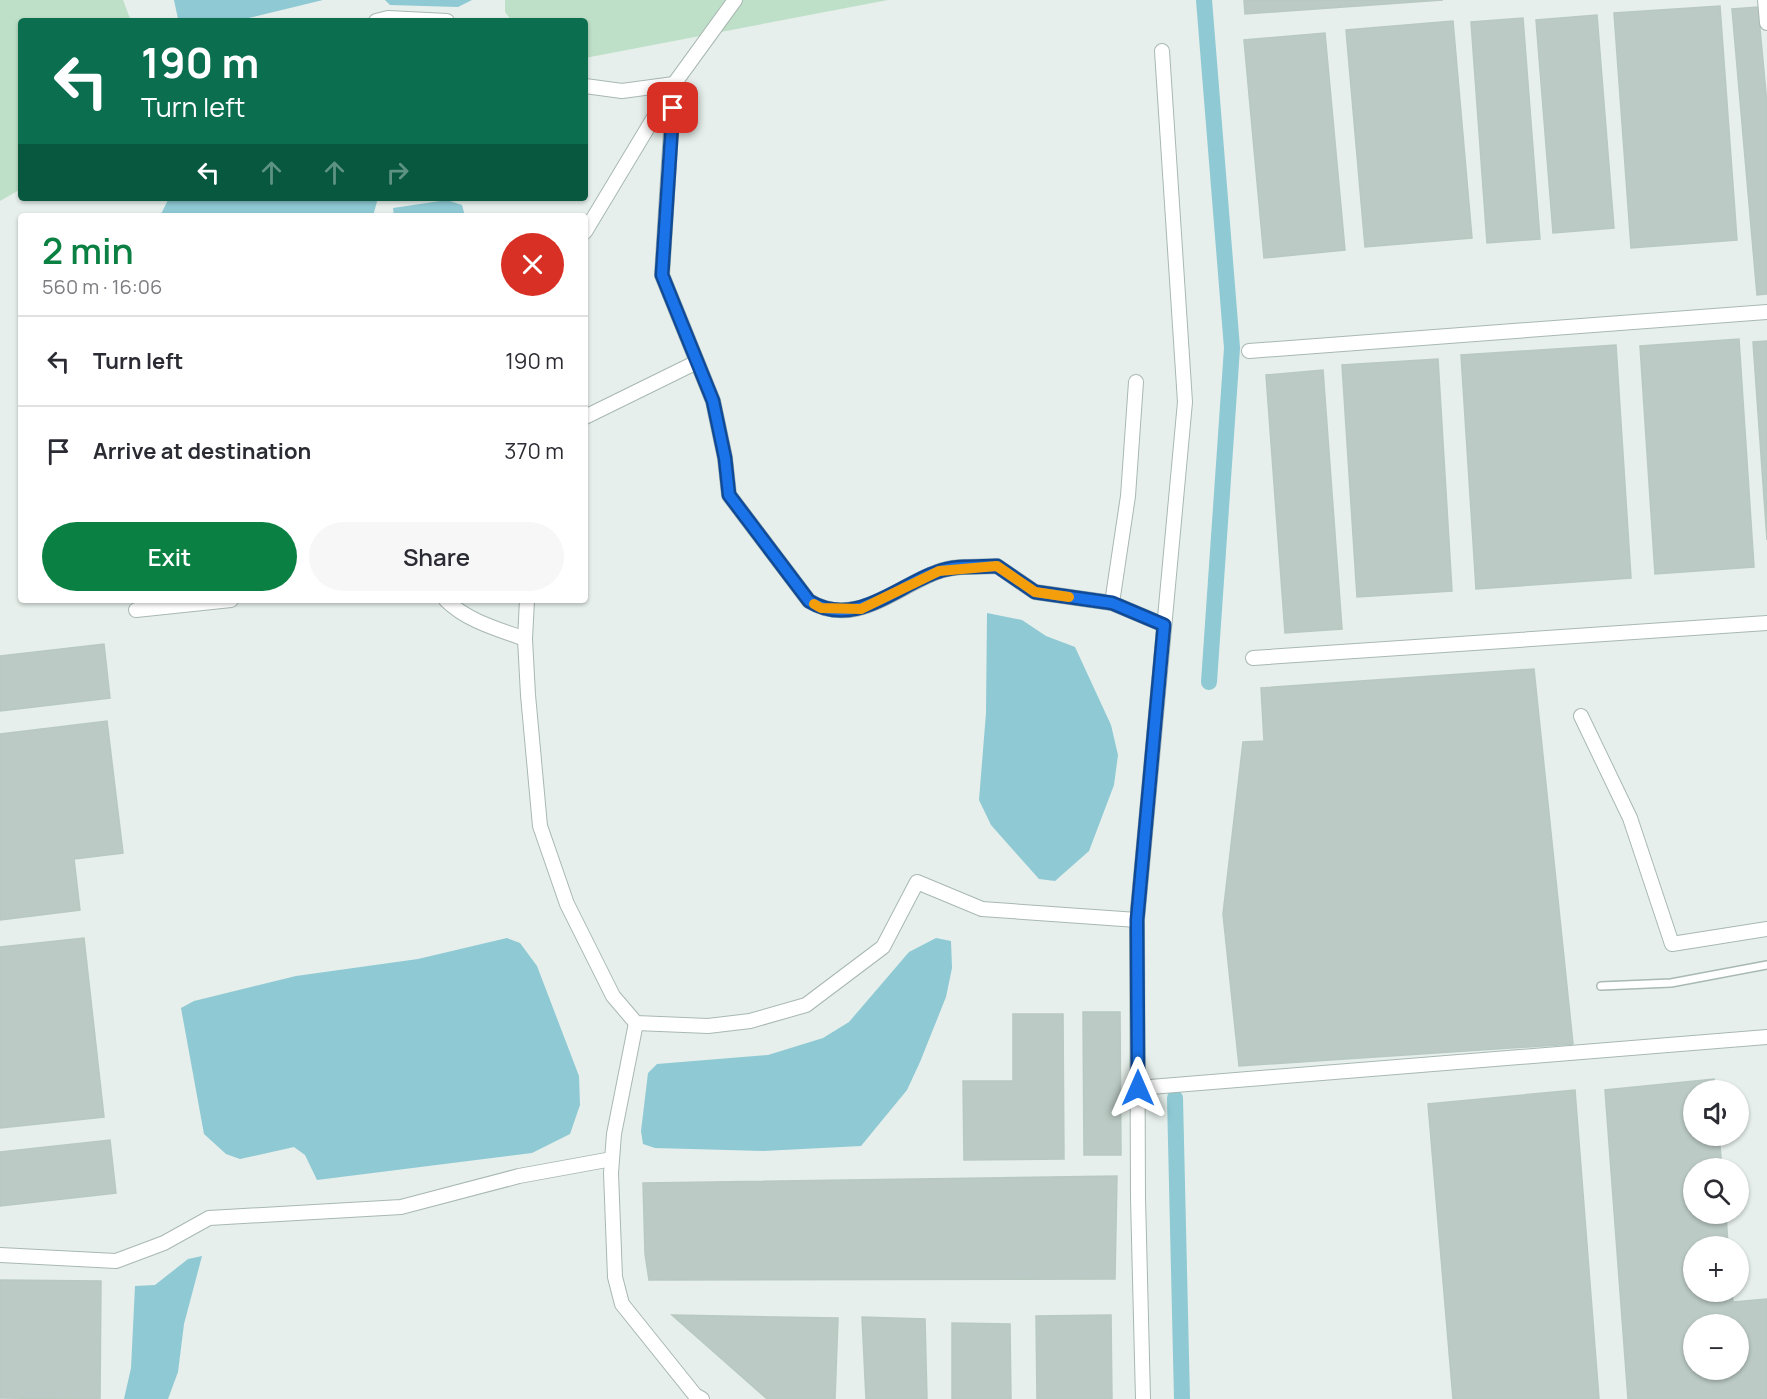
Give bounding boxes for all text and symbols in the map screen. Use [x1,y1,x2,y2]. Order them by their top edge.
text: 190 m [141,33,259,91]
icon: left [42,42,120,120]
pin [647,82,698,133]
text: Turn left [141,88,245,125]
icon: arrive [656,91,689,124]
icon: left [192,156,225,189]
icon: ahead [255,156,288,189]
icon: ahead [318,156,351,189]
icon: right [381,156,414,189]
text: 2 min [42,226,134,275]
button: close [501,233,564,296]
text: 560 m · 16:06 [42,273,162,300]
icon: left [42,345,75,378]
text: Turn left [93,346,183,376]
text: 190 m [505,346,564,376]
icon: arrive [42,435,75,468]
text: Arrive at destination [93,436,311,466]
text: 370 m [504,436,564,466]
button: Exit [42,522,297,591]
button: Share [309,522,564,591]
position arrow [1106,1056,1170,1120]
map controls [1683,1080,1749,1380]
button: sound [1683,1080,1749,1146]
button: search [1683,1158,1749,1224]
button: + [1683,1236,1749,1302]
button: − [1683,1314,1749,1380]

